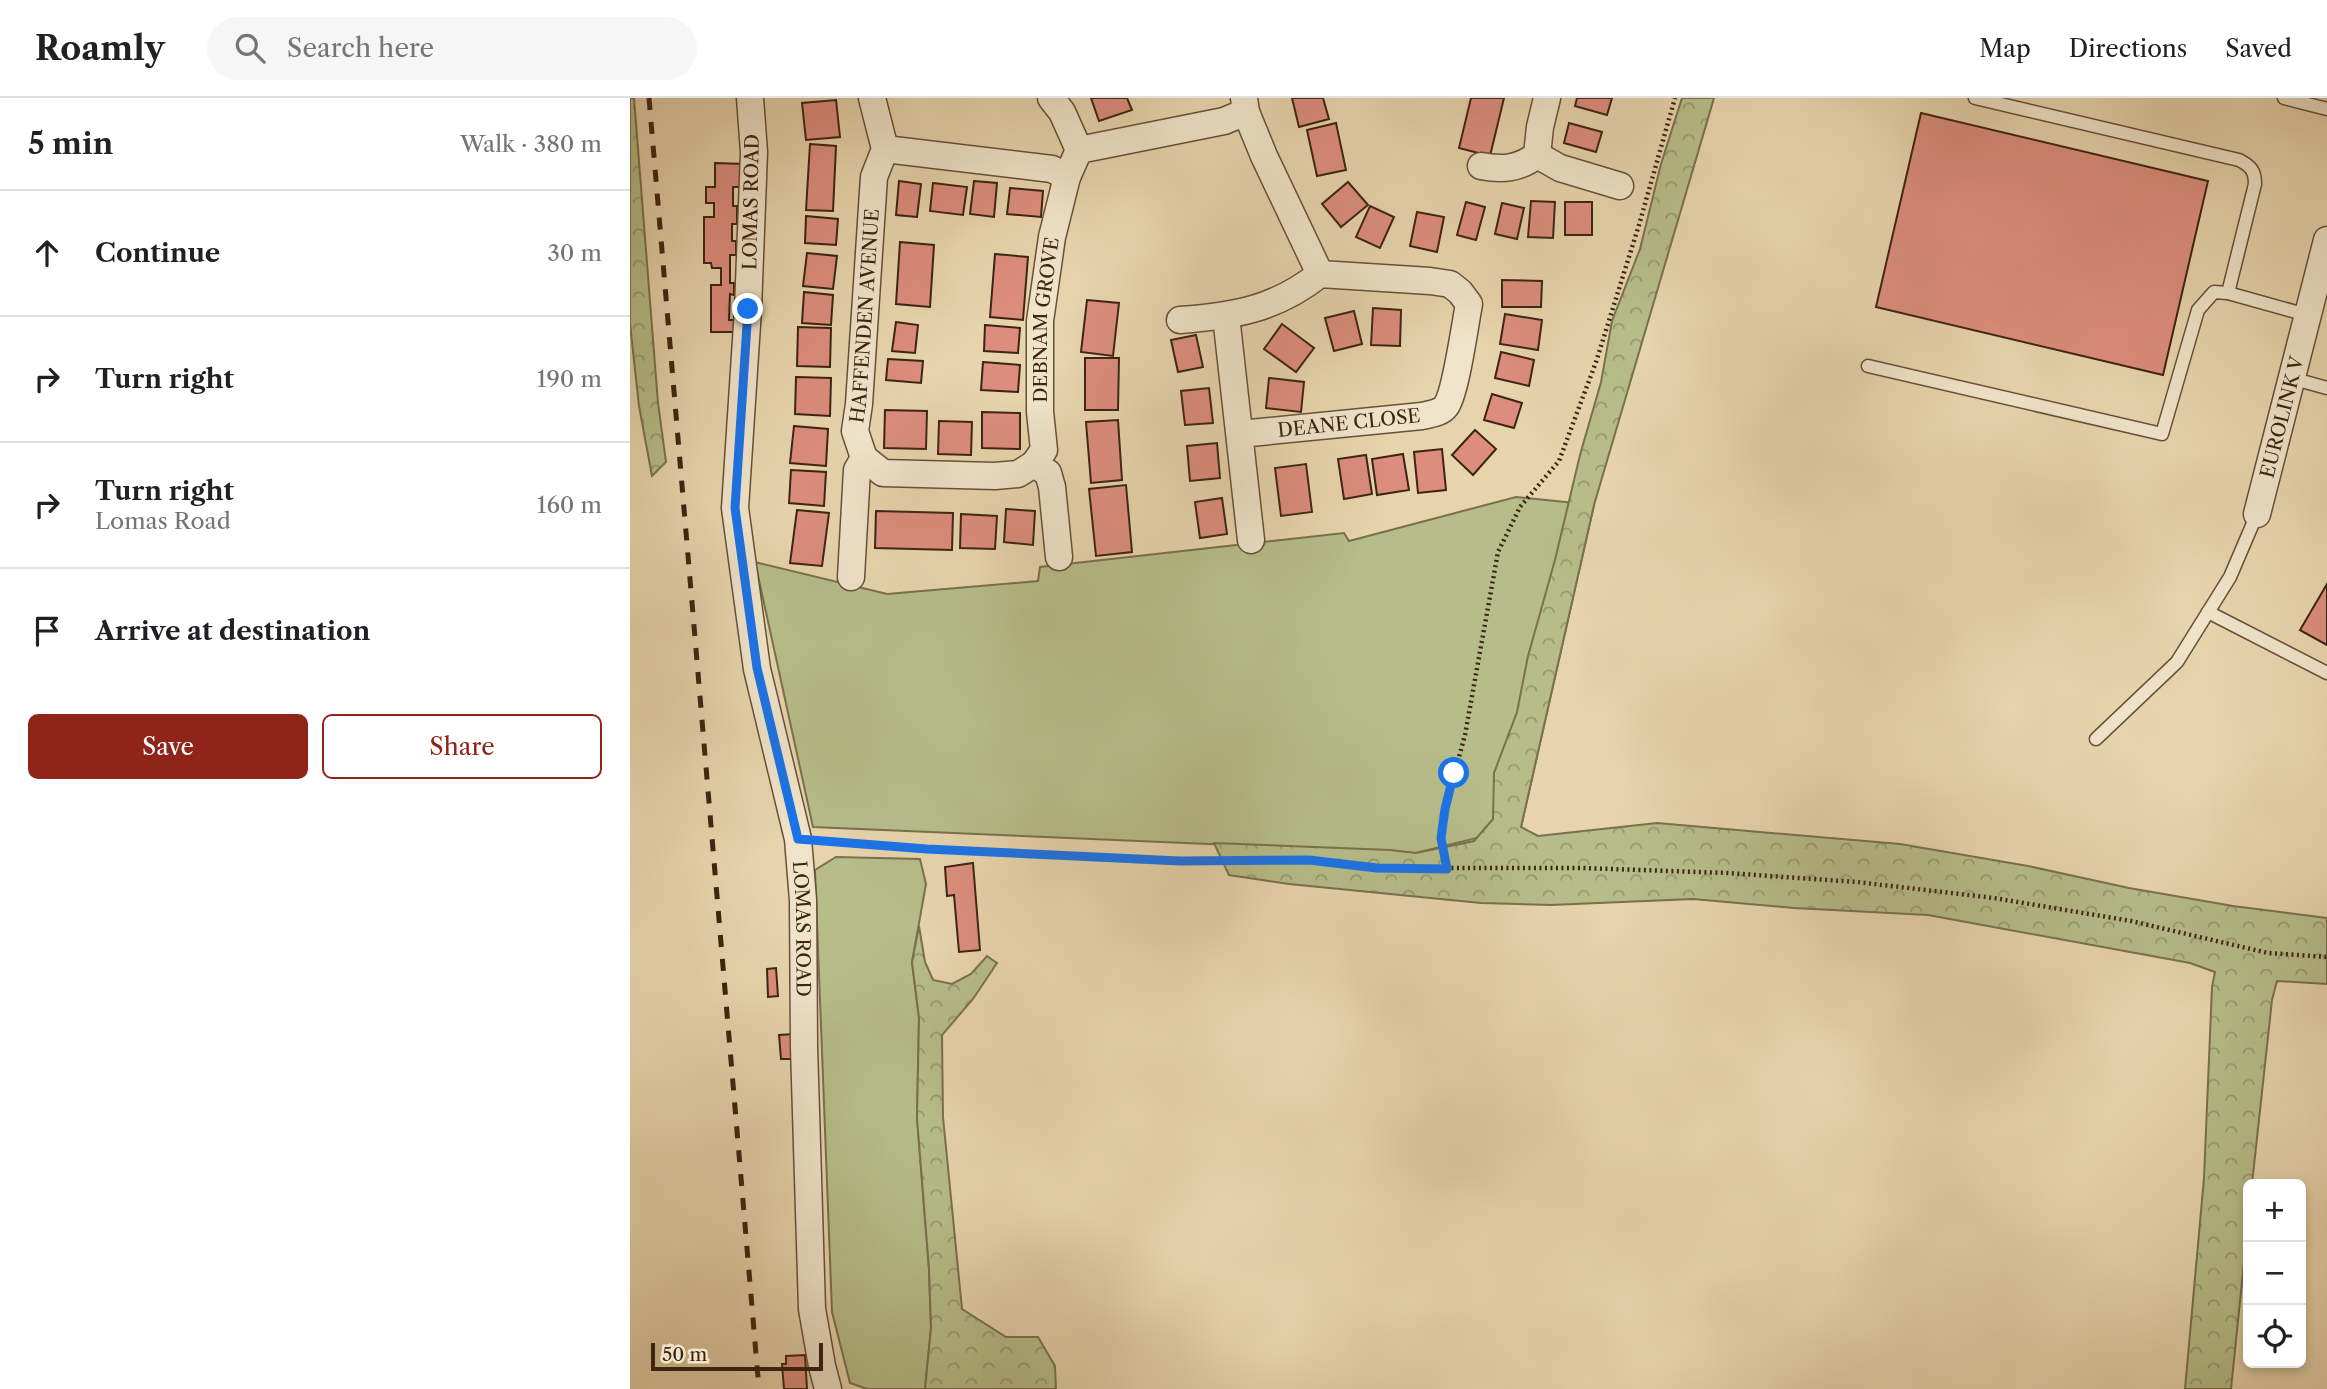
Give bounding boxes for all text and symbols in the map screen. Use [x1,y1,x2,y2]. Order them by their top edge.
search box [207,17,697,80]
text: Roamly [35,28,165,69]
icon: search [231,29,269,67]
text: Search here [287,32,434,64]
text: Map [1979,34,2031,63]
text: Directions [2069,34,2187,63]
text: Saved [2225,34,2292,63]
text: 5 min [28,125,113,162]
text: Walk · 380 m [460,130,602,158]
street label: LOMAS ROAD [738,134,764,270]
street label: HAFFENDEN AVENUE [845,208,883,425]
icon: ahead [28,234,66,272]
street label: DEBNAM GROVE [1029,236,1063,403]
text: Continue [95,237,220,269]
text: 30 m [547,239,602,267]
route end [732,293,763,324]
street label: EUROLINK V [2255,353,2309,480]
icon: right [28,360,66,398]
text: Turn right [95,363,234,395]
text: 190 m [537,365,602,393]
street label: DEANE CLOSE [1276,404,1422,442]
text: Turn right [95,475,234,507]
icon: right [28,486,66,524]
text: 160 m [537,491,602,519]
text: Lomas Road [95,507,231,535]
icon: arrive [28,612,66,650]
text: Arrive at destination [95,615,370,647]
button: Save [28,714,308,779]
button: Share [322,714,602,779]
route start [1438,757,1469,788]
street label: LOMAS ROAD [788,860,815,997]
map controls [2243,1179,2306,1368]
button: + [2243,1179,2306,1242]
button: − [2243,1242,2306,1305]
button: locate [2243,1305,2306,1368]
scale bar [651,1340,822,1372]
text: 50 m [662,1343,707,1366]

